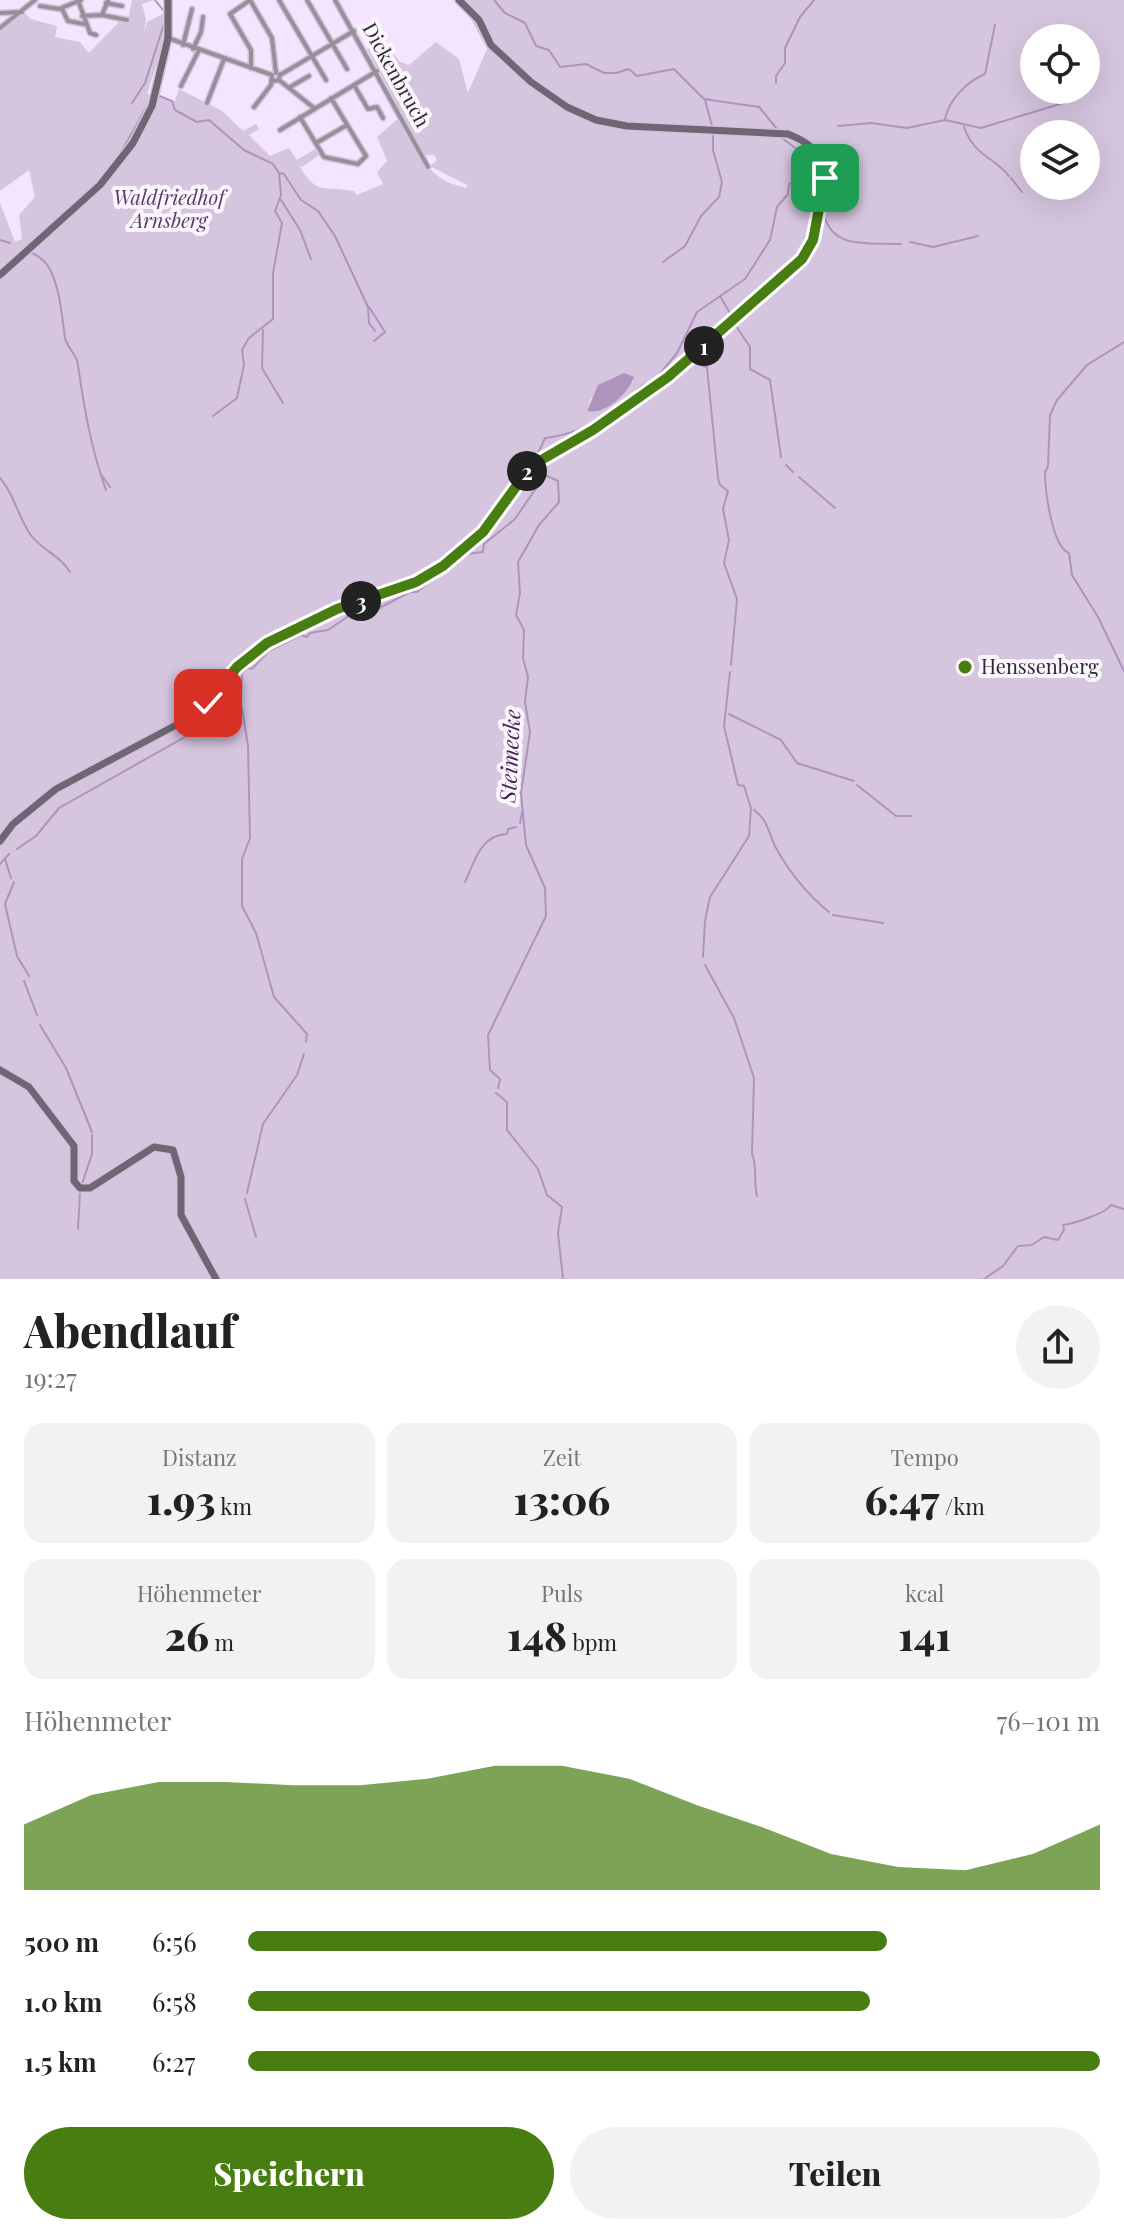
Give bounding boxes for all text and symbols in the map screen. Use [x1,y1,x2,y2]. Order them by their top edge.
street label: Dickenbruch [357,17,437,132]
map controls [1020,24,1100,200]
button: locate [1020,24,1100,104]
button: layers [1020,120,1100,200]
pin [791,144,859,212]
icon: arrive [803,156,847,200]
park label: Waldfriedhof Arnsberg [113,183,228,233]
pin: 1 [684,326,724,366]
text: 1 [700,331,708,361]
pin: 2 [507,451,547,491]
text: 2 [521,456,533,486]
pin: 3 [341,581,381,621]
text: 3 [356,586,366,616]
place label: Henssenberg [981,652,1099,679]
marker: Henssenberg [956,658,974,676]
pin [174,669,242,737]
icon: check [186,681,230,725]
water label: Steimecke [492,708,526,804]
text: Abendlauf [24,1300,236,1359]
button: share [1016,1305,1100,1389]
text: 19:27 [24,1360,77,1395]
text: Distanz [162,1442,237,1472]
text: Zeit [543,1442,581,1472]
text: Tempo [891,1442,959,1472]
text: 1.93 [147,1472,216,1525]
text: 13:06 [514,1472,610,1525]
text: 6:47 [865,1472,939,1525]
text: km [216,1491,252,1521]
text: /km [939,1491,985,1521]
text: Höhenmeter [137,1578,262,1608]
text: Puls [541,1578,583,1608]
text: kcal [905,1578,944,1608]
text: 26 [165,1608,209,1661]
text: 148 [507,1608,567,1661]
text: 141 [898,1608,951,1661]
text: m [209,1627,234,1657]
text: bpm [567,1627,617,1657]
text: Höhenmeter [24,1703,171,1738]
text: 76–101 m [997,1703,1100,1738]
text: 500 m [24,1924,99,1959]
text: 6:56 [152,1924,197,1959]
text: 1.0 km [24,1984,102,2019]
text: 6:58 [152,1984,197,2019]
text: 1.5 km [24,2044,97,2079]
text: 6:27 [152,2044,195,2079]
button: Speichern [24,2127,554,2219]
button: Teilen [570,2127,1100,2219]

